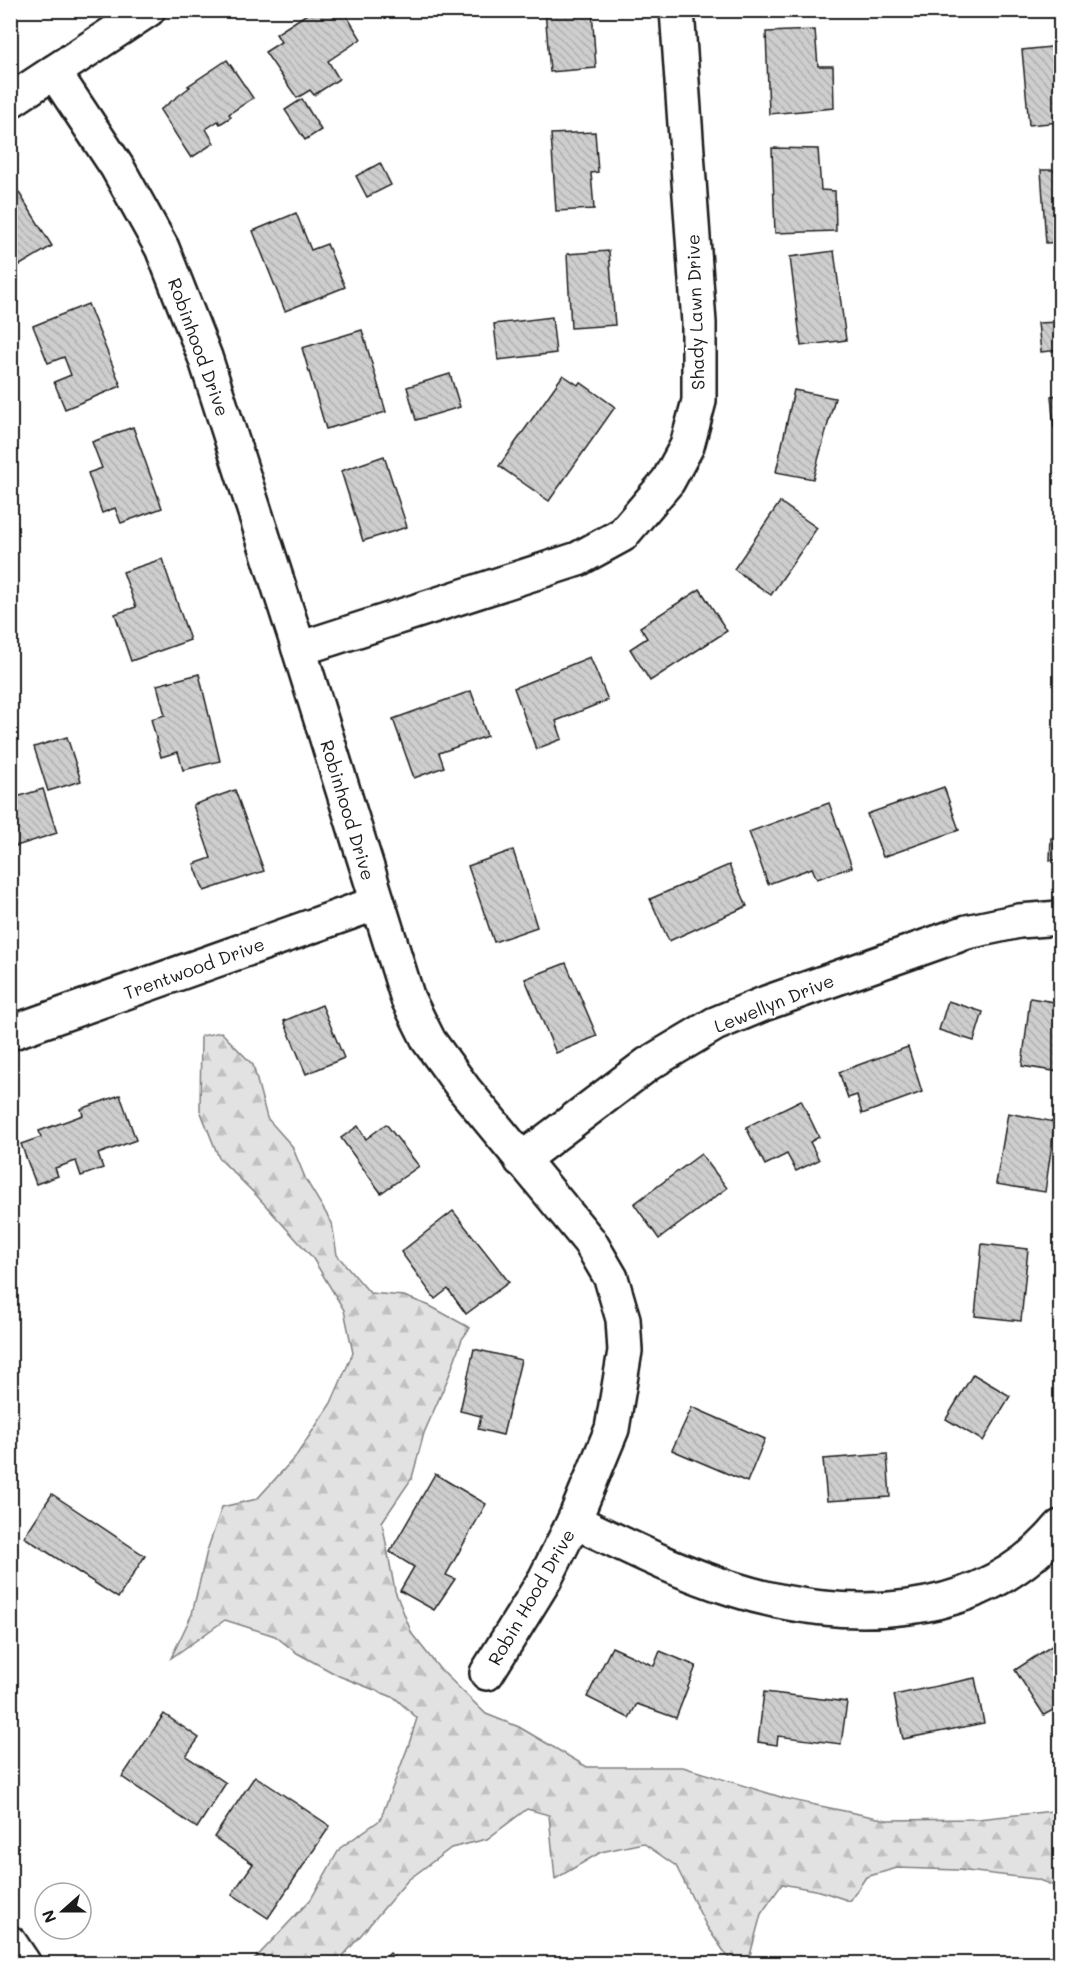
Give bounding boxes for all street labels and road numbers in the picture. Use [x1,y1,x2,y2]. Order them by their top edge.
street label: Shady Lawn Drive [680,234,710,390]
street label: Robinhood Drive [163,275,235,419]
street label: Robinhood Drive [315,737,381,883]
street label: Trentwood Drive [120,931,268,1005]
street label: Lewellyn Drive [710,968,838,1038]
street label: Robin Hood Drive [482,1524,580,1670]

